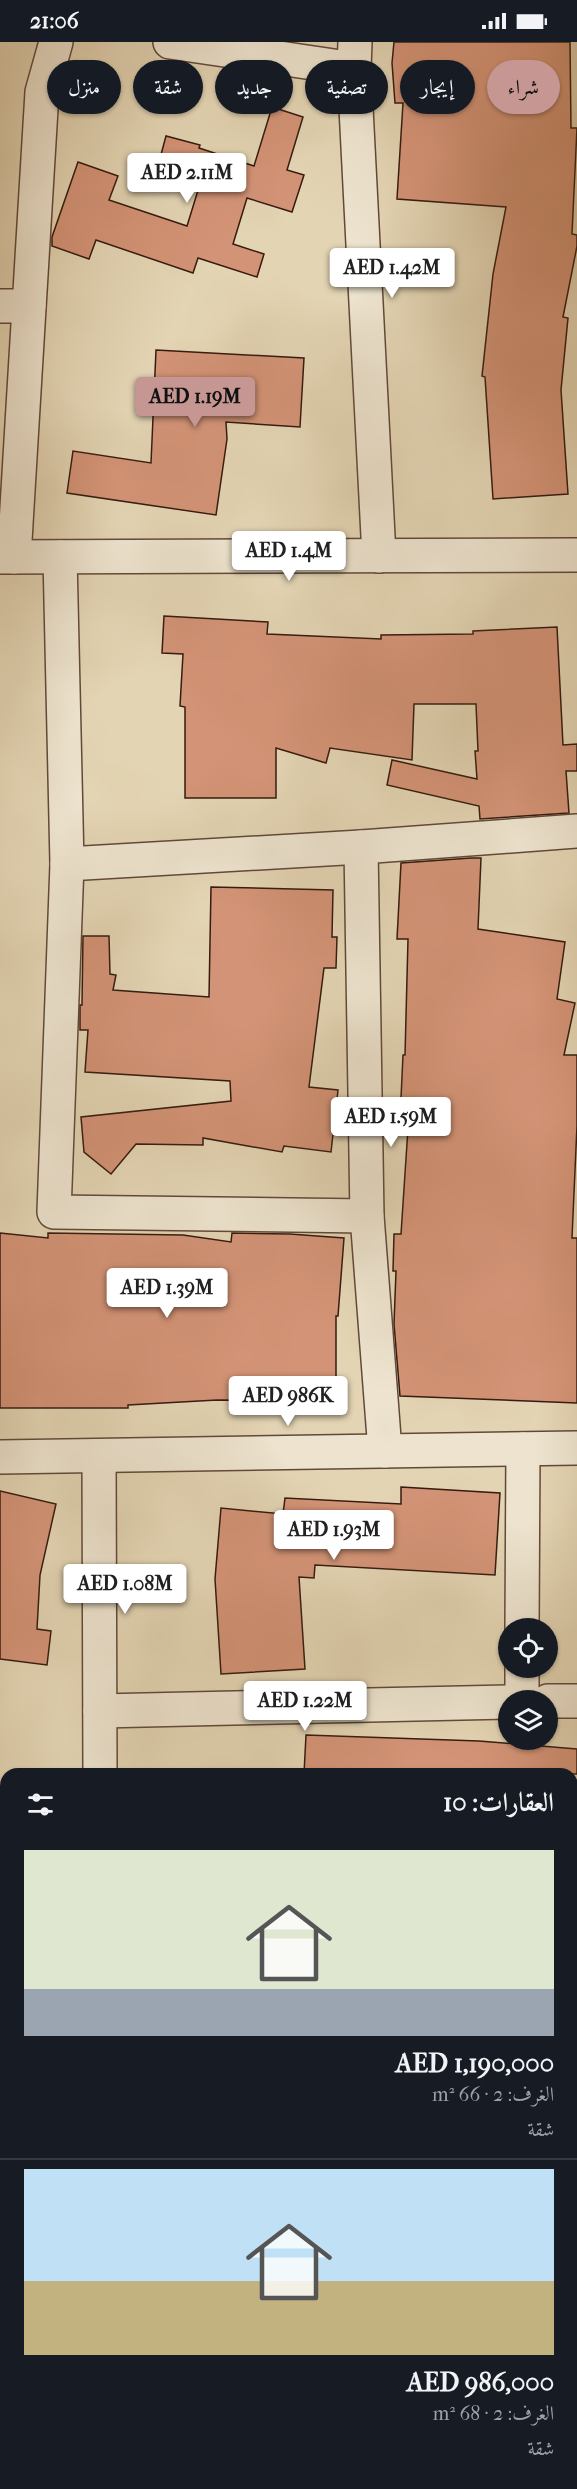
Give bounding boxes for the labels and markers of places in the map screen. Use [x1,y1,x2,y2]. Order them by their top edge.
pin: AED 2.11M [118,153,256,204]
pin: AED 1.42M [323,248,461,299]
pin: AED 1.19M [126,377,264,428]
pin: AED 1.4M [227,531,351,582]
pin: AED 1.59M [322,1097,460,1148]
pin: AED 1.39M [98,1268,236,1319]
pin: AED 986K [226,1376,350,1427]
pin: AED 1.93M [265,1510,403,1561]
pin: AED 1.08M [56,1564,194,1615]
pin: AED 1.22M [236,1681,374,1732]

